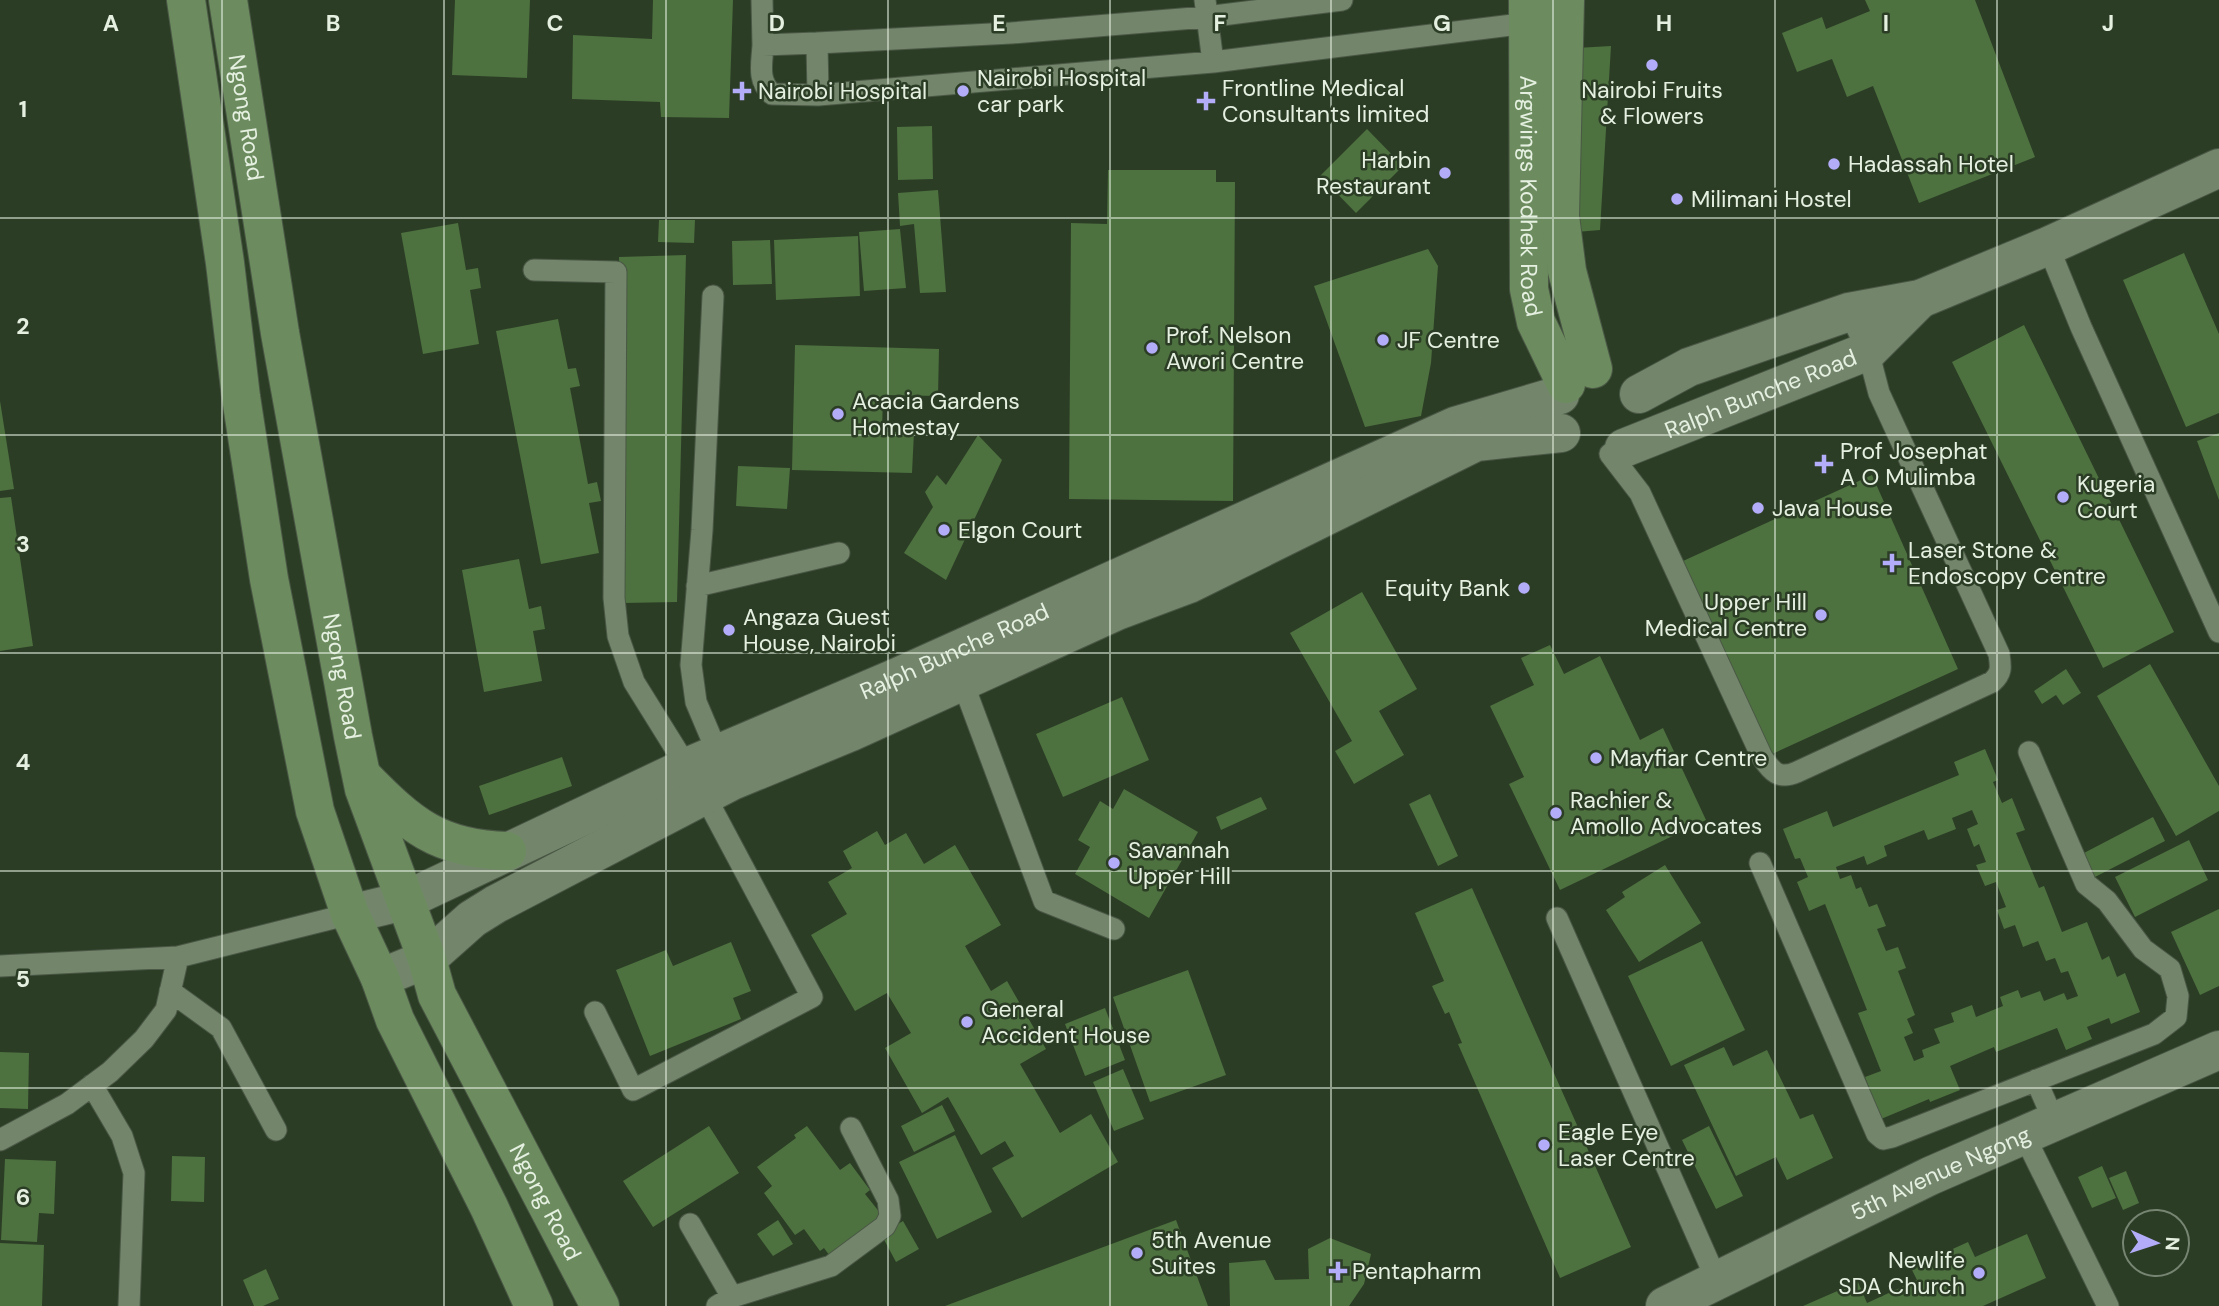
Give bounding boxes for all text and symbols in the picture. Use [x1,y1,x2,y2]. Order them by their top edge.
text: A [103,8,119,38]
text: B [326,8,340,38]
text: C [547,8,563,38]
text: D [769,8,785,38]
text: E [992,8,1006,38]
text: F [1214,8,1227,38]
text: G [1433,8,1451,38]
text: H [1656,8,1672,38]
text: I [1883,8,1889,38]
text: J [2102,8,2114,38]
street label: Ngong Road [222,52,271,183]
marker: Nairobi Fruits & Flowers [1644,57,1660,73]
place label: Nairobi Hospital car park [977,63,1146,119]
place label: Frontline Medical Consultants limited [1222,73,1429,129]
street label: Argwings Kodhek Road [1513,75,1549,319]
place label: Nairobi Fruits & Flowers [1581,75,1723,131]
place label: Nairobi Hospital [758,76,927,106]
marker: Nairobi Hospital [732,81,752,101]
marker: Nairobi Hospital car park [955,83,971,99]
marker: Frontline Medical Consultants limited [1196,91,1216,111]
text: 1 [19,94,27,124]
place label: Harbin Restaurant [1316,145,1431,201]
place label: Hadassah Hotel [1848,149,2014,179]
marker: Hadassah Hotel [1826,156,1842,172]
marker: Harbin Restaurant [1437,165,1453,181]
place label: Milimani Hostel [1691,184,1852,214]
marker: Milimani Hostel [1669,191,1685,207]
text: 2 [16,311,30,341]
place label: Prof. Nelson Awori Centre [1166,320,1304,376]
place label: JF Centre [1397,325,1500,355]
marker: JF Centre [1375,332,1391,348]
marker: Prof. Nelson Awori Centre [1144,340,1160,356]
street label: Ralph Bunche Road [1660,342,1861,445]
place label: Acacia Gardens Homestay [852,386,1020,442]
marker: Acacia Gardens Homestay [830,406,846,422]
place label: Prof Josephat A O Mulimba [1840,436,1988,492]
marker: Prof Josephat A O Mulimba [1814,454,1834,474]
place label: Kugeria Court [2077,469,2155,525]
marker: Kugeria Court [2055,489,2071,505]
place label: Java House [1772,493,1893,523]
marker: Java House [1750,500,1766,516]
place label: Elgon Court [958,515,1082,545]
marker: Elgon Court [936,522,952,538]
text: 3 [16,529,30,559]
place label: Laser Stone & Endoscopy Centre [1908,535,2106,591]
marker: Laser Stone & Endoscopy Centre [1882,553,1902,573]
place label: Equity Bank [1385,573,1510,603]
marker: Equity Bank [1516,580,1532,596]
place label: Upper Hill Medical Centre [1645,587,1807,643]
street label: Ralph Bunche Road [855,596,1054,706]
place label: Angaza Guest House, Nairobi [743,602,896,658]
marker: Upper Hill Medical Centre [1813,607,1829,623]
street label: Ngong Road [316,611,368,742]
marker: Angaza Guest House, Nairobi [721,622,737,638]
place label: Mayfiar Centre [1610,743,1767,773]
text: 4 [16,747,31,777]
marker: Mayfiar Centre [1588,750,1604,766]
place label: Rachier & Amollo Advocates [1570,785,1762,841]
marker: Rachier & Amollo Advocates [1548,805,1564,821]
place label: Savannah Upper Hill [1128,835,1231,891]
marker: Savannah Upper Hill [1106,855,1122,871]
text: 5 [16,964,30,994]
place label: General Accident House [981,994,1150,1050]
marker: General Accident House [959,1014,975,1030]
place label: Eagle Eye Laser Centre [1558,1117,1695,1173]
street label: 5th Avenue Ngong [1846,1119,2035,1228]
marker: Eagle Eye Laser Centre [1536,1137,1552,1153]
street label: Ngong Road [503,1138,588,1265]
text: 6 [16,1182,30,1212]
north arrow [2121,1208,2191,1278]
place label: 5th Avenue Suites [1151,1225,1272,1281]
text: N [2160,1236,2185,1251]
marker: 5th Avenue Suites [1129,1245,1145,1261]
place label: Newlife SDA Church [1838,1245,1965,1301]
place label: Pentapharm [1352,1256,1482,1286]
marker: Pentapharm [1330,1263,1346,1279]
marker: Newlife SDA Church [1971,1265,1987,1281]

